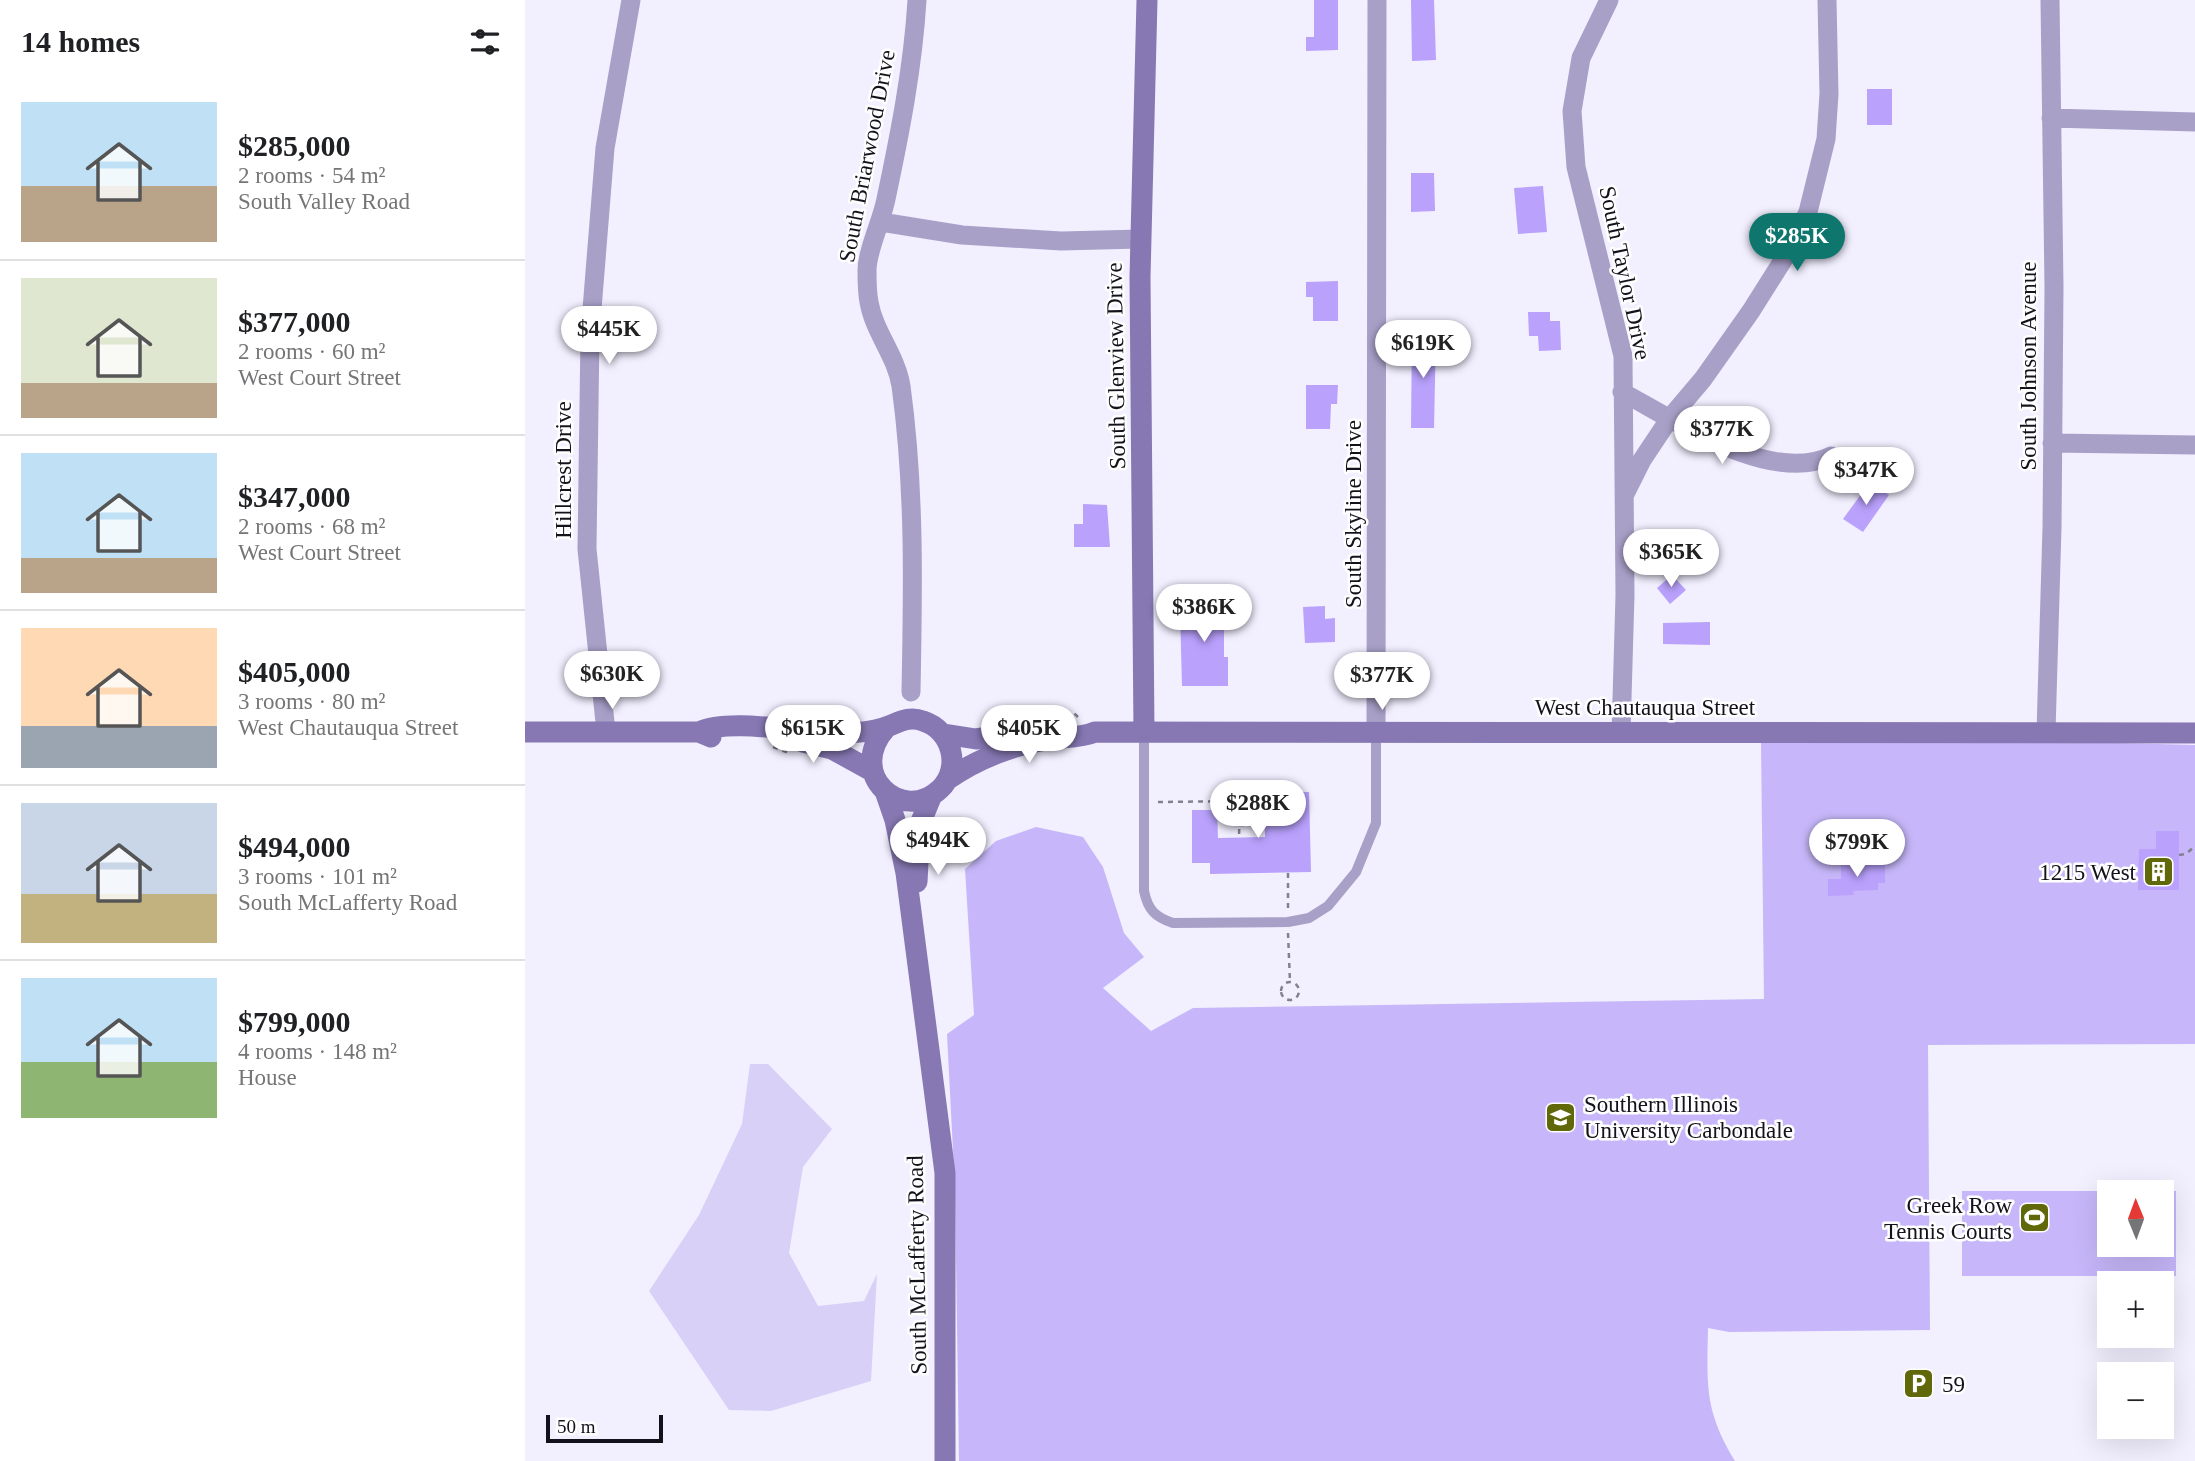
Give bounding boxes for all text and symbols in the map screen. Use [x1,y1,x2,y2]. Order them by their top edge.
icon: filters [466,23,504,61]
text: 14 homes [21,25,140,58]
street label: South Briarwood Drive [834,48,900,264]
text: $285,000 [238,129,351,162]
icon: home [77,130,161,214]
text: 2 rooms · 54 m² [238,163,385,188]
street label: South Taylor Drive [1594,184,1656,362]
text: South Valley Road [238,189,410,214]
pin: $285K [1748,214,1846,273]
text: $285K [1765,223,1829,248]
street label: South Johnson Avenue [2016,261,2041,471]
street label: South Glenview Drive [1102,262,1130,470]
text: $377,000 [238,305,351,338]
icon: home [77,306,161,390]
pin: $445K [560,306,658,366]
text: $445K [577,316,641,341]
pin: $619K [1374,320,1472,380]
text: $619K [1391,330,1455,355]
text: 2 rooms · 60 m² [238,339,385,364]
text: West Court Street [238,365,401,390]
street label: Hillcrest Drive [551,401,576,539]
pin: $377K [1673,406,1771,466]
text: $377K [1690,416,1754,441]
street label: South Skyline Drive [1341,420,1366,608]
pin: $347K [1817,448,1915,507]
text: $347K [1834,457,1898,482]
text: $347,000 [238,480,351,513]
icon: home [77,481,161,565]
text: 2 rooms · 68 m² [238,514,385,539]
pin: $365K [1622,530,1720,589]
text: $365K [1639,539,1703,564]
text: West Court Street [238,540,401,565]
pin: $386K [1155,584,1253,644]
text: $386K [1172,594,1236,619]
pin: $630K [563,652,661,711]
pin: $377K [1333,652,1431,712]
text: $405,000 [238,655,351,688]
icon: home [77,656,161,740]
text: $630K [580,661,644,686]
text: $377K [1350,662,1414,687]
text: 3 rooms · 80 m² [238,689,385,714]
street label: West Chautauqua Street [1535,695,1756,720]
pin: $615K [764,706,862,765]
pin: $405K [980,706,1078,765]
text: West Chautauqua Street [238,715,458,740]
text: $615K [781,715,845,740]
text: $405K [997,715,1061,740]
pin: $288K [1209,780,1307,840]
text: $288K [1226,790,1290,815]
pin: $494K [889,818,987,877]
pin: $799K [1808,820,1906,879]
text: $494K [906,827,970,852]
text: $799K [1825,829,1889,854]
text: $494,000 [238,830,351,863]
icon: home [77,831,161,915]
building icon: 1215 West [2142,855,2176,889]
place label: 1215 West [2039,860,2137,885]
text: 3 rooms · 101 m² [238,864,397,889]
text: South McLafferty Road [238,890,457,915]
text: $799,000 [238,1005,351,1038]
icon: home [77,1006,161,1090]
text: 4 rooms · 148 m² [238,1039,397,1064]
text: House [238,1065,297,1090]
place label: Southern Illinois University Carbondale [1584,1092,1793,1143]
school or university icon: Southern Illinois University Carbondale [1544,1100,1578,1134]
street label: South McLafferty Road [903,1155,931,1375]
north arrow [2097,1180,2173,1256]
map controls [2097,1180,2174,1439]
place label: Greek Row Tennis Courts [1884,1193,2012,1244]
sports icon: Greek Row Tennis Courts [2018,1201,2052,1235]
button: + [2097,1271,2174,1348]
button: − [2097,1362,2174,1439]
parking icon: 59 [1902,1367,1936,1401]
place label: 59 [1942,1372,1965,1397]
scale bar [546,1412,663,1444]
text: 50 m [557,1416,596,1437]

